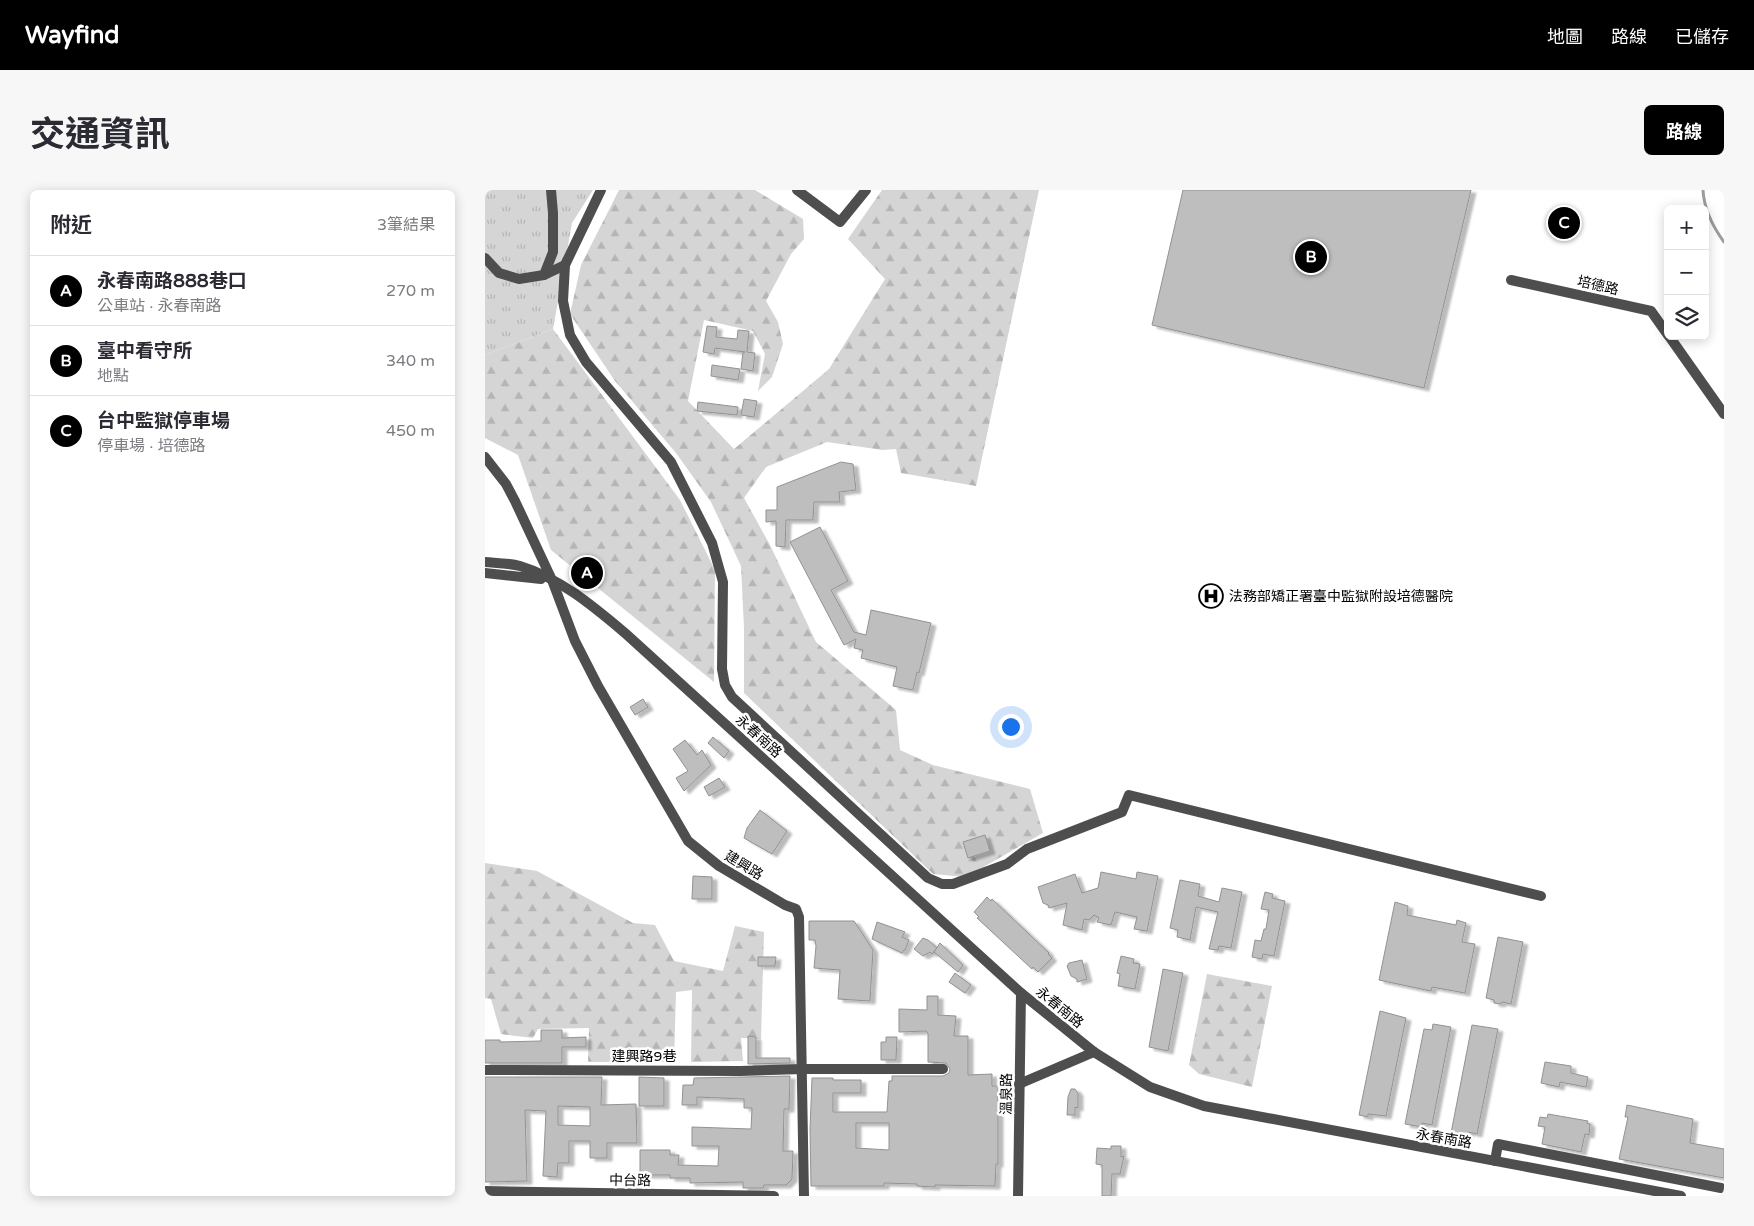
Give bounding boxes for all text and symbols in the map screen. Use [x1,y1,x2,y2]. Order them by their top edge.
text: Wayfind [25,21,120,50]
text: 地圖 [1547,26,1583,48]
text: 路線 [1611,26,1647,48]
text: 已儲存 [1675,26,1729,48]
button: 路線 [1644,105,1724,155]
text: 交通資訊 [30,114,170,156]
pin: C [1548,204,1580,242]
map controls [1664,205,1709,340]
button: + [1664,205,1709,250]
text: 附近 [50,213,92,238]
text: 3筆結果 [377,215,435,235]
pin: B [1295,238,1327,276]
button: − [1664,250,1709,295]
text: 永春南路888巷口 [97,270,247,292]
street label: 培德路 [1576,272,1620,298]
text: A [60,281,72,301]
text: 270 m [386,281,435,301]
button: layers [1664,295,1709,340]
text: 公車站 · 永春南路 [97,296,221,316]
text: 臺中看守所 [97,340,192,362]
text: B [60,351,72,371]
text: 340 m [386,351,435,371]
text: 地點 [97,366,129,386]
text: 台中監獄停車場 [97,410,230,432]
text: C [60,421,72,441]
text: 450 m [386,421,435,441]
text: 停車場 · 培德路 [97,436,205,456]
pin: A [571,554,603,592]
hospital icon: 法務部矯正署臺中監獄附設培德醫院 [1198,583,1224,609]
place label: 法務部矯正署臺中監獄附設培德醫院 [1229,588,1453,605]
street label: 永春南路 [732,711,785,761]
your location [998,714,1024,740]
street label: 建興路 [721,847,766,884]
street label: 永春南路 [1033,983,1087,1032]
street label: 建興路9巷 [612,1048,676,1065]
street label: 溫泉路 [998,1073,1015,1115]
street label: 永春南路 [1415,1125,1473,1152]
street label: 中台路 [609,1172,651,1189]

